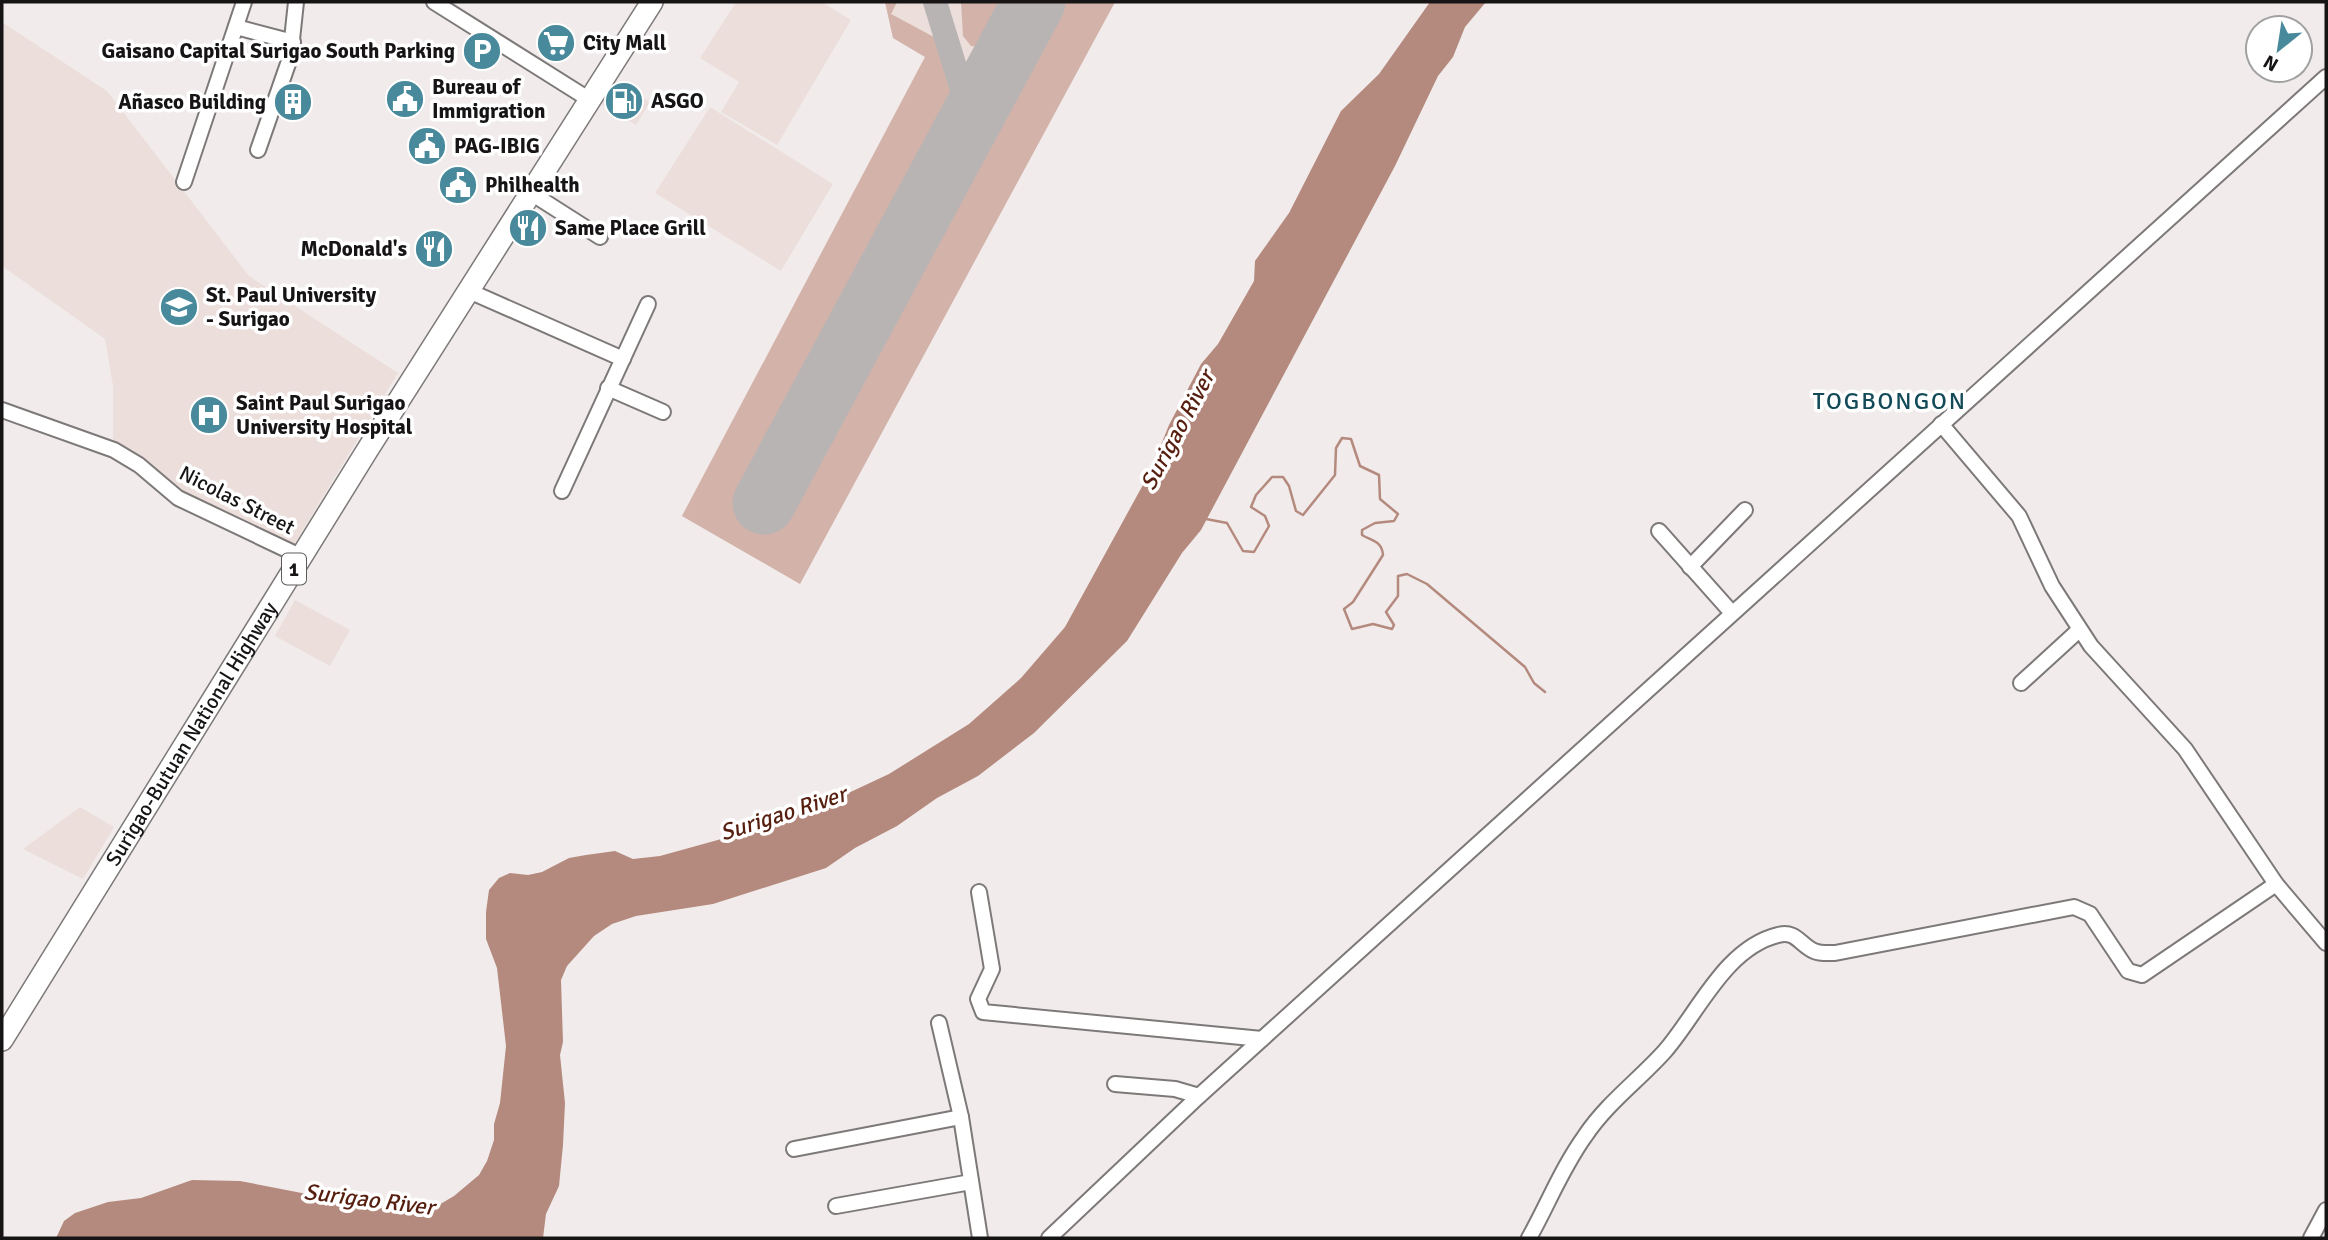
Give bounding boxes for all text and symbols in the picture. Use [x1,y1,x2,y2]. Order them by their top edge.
north arrow [2244,14,2314,84]
supermarket icon: City Mall [535,22,577,64]
parking icon: Gaisano Capital Surigao South Parking [461,30,503,72]
place label: City Mall [583,30,667,56]
place label: Gaisano Capital Surigao South Parking [101,38,455,64]
text: N [2259,49,2283,77]
place label: Bureau of Immigration [432,74,545,124]
public building icon: Bureau of Immigration [384,78,426,120]
fuel station icon: ASGO [603,80,645,122]
building icon: Añasco Building [272,81,314,123]
place label: ASGO [651,88,704,114]
place label: Añasco Building [118,89,266,115]
public building icon: PAG-IBIG [406,125,448,167]
place label: PAG-IBIG [454,133,540,159]
public building icon: Philhealth [437,164,479,206]
place label: Philhealth [485,172,580,198]
restaurant icon: Same Place Grill [507,207,549,249]
place label: Same Place Grill [555,215,706,241]
restaurant icon: McDonald's [413,228,455,270]
place label: McDonald's [300,236,407,262]
place label: St. Paul University - Surigao [206,282,377,332]
school or university icon: St. Paul University - Surigao [158,286,200,328]
water label: Surigao River [1134,362,1223,495]
district label: TOGBONGON [1813,386,1967,416]
place label: Saint Paul Surigao University Hospital [236,390,413,440]
hospital icon: Saint Paul Surigao University Hospital [188,394,230,436]
street label: Nicolas Street [175,460,299,540]
road number: 1 [282,554,306,584]
street label: Surigao-Butuan National Highway [100,597,283,871]
water label: Surigao River [716,778,853,848]
water label: Surigao River [302,1177,439,1222]

